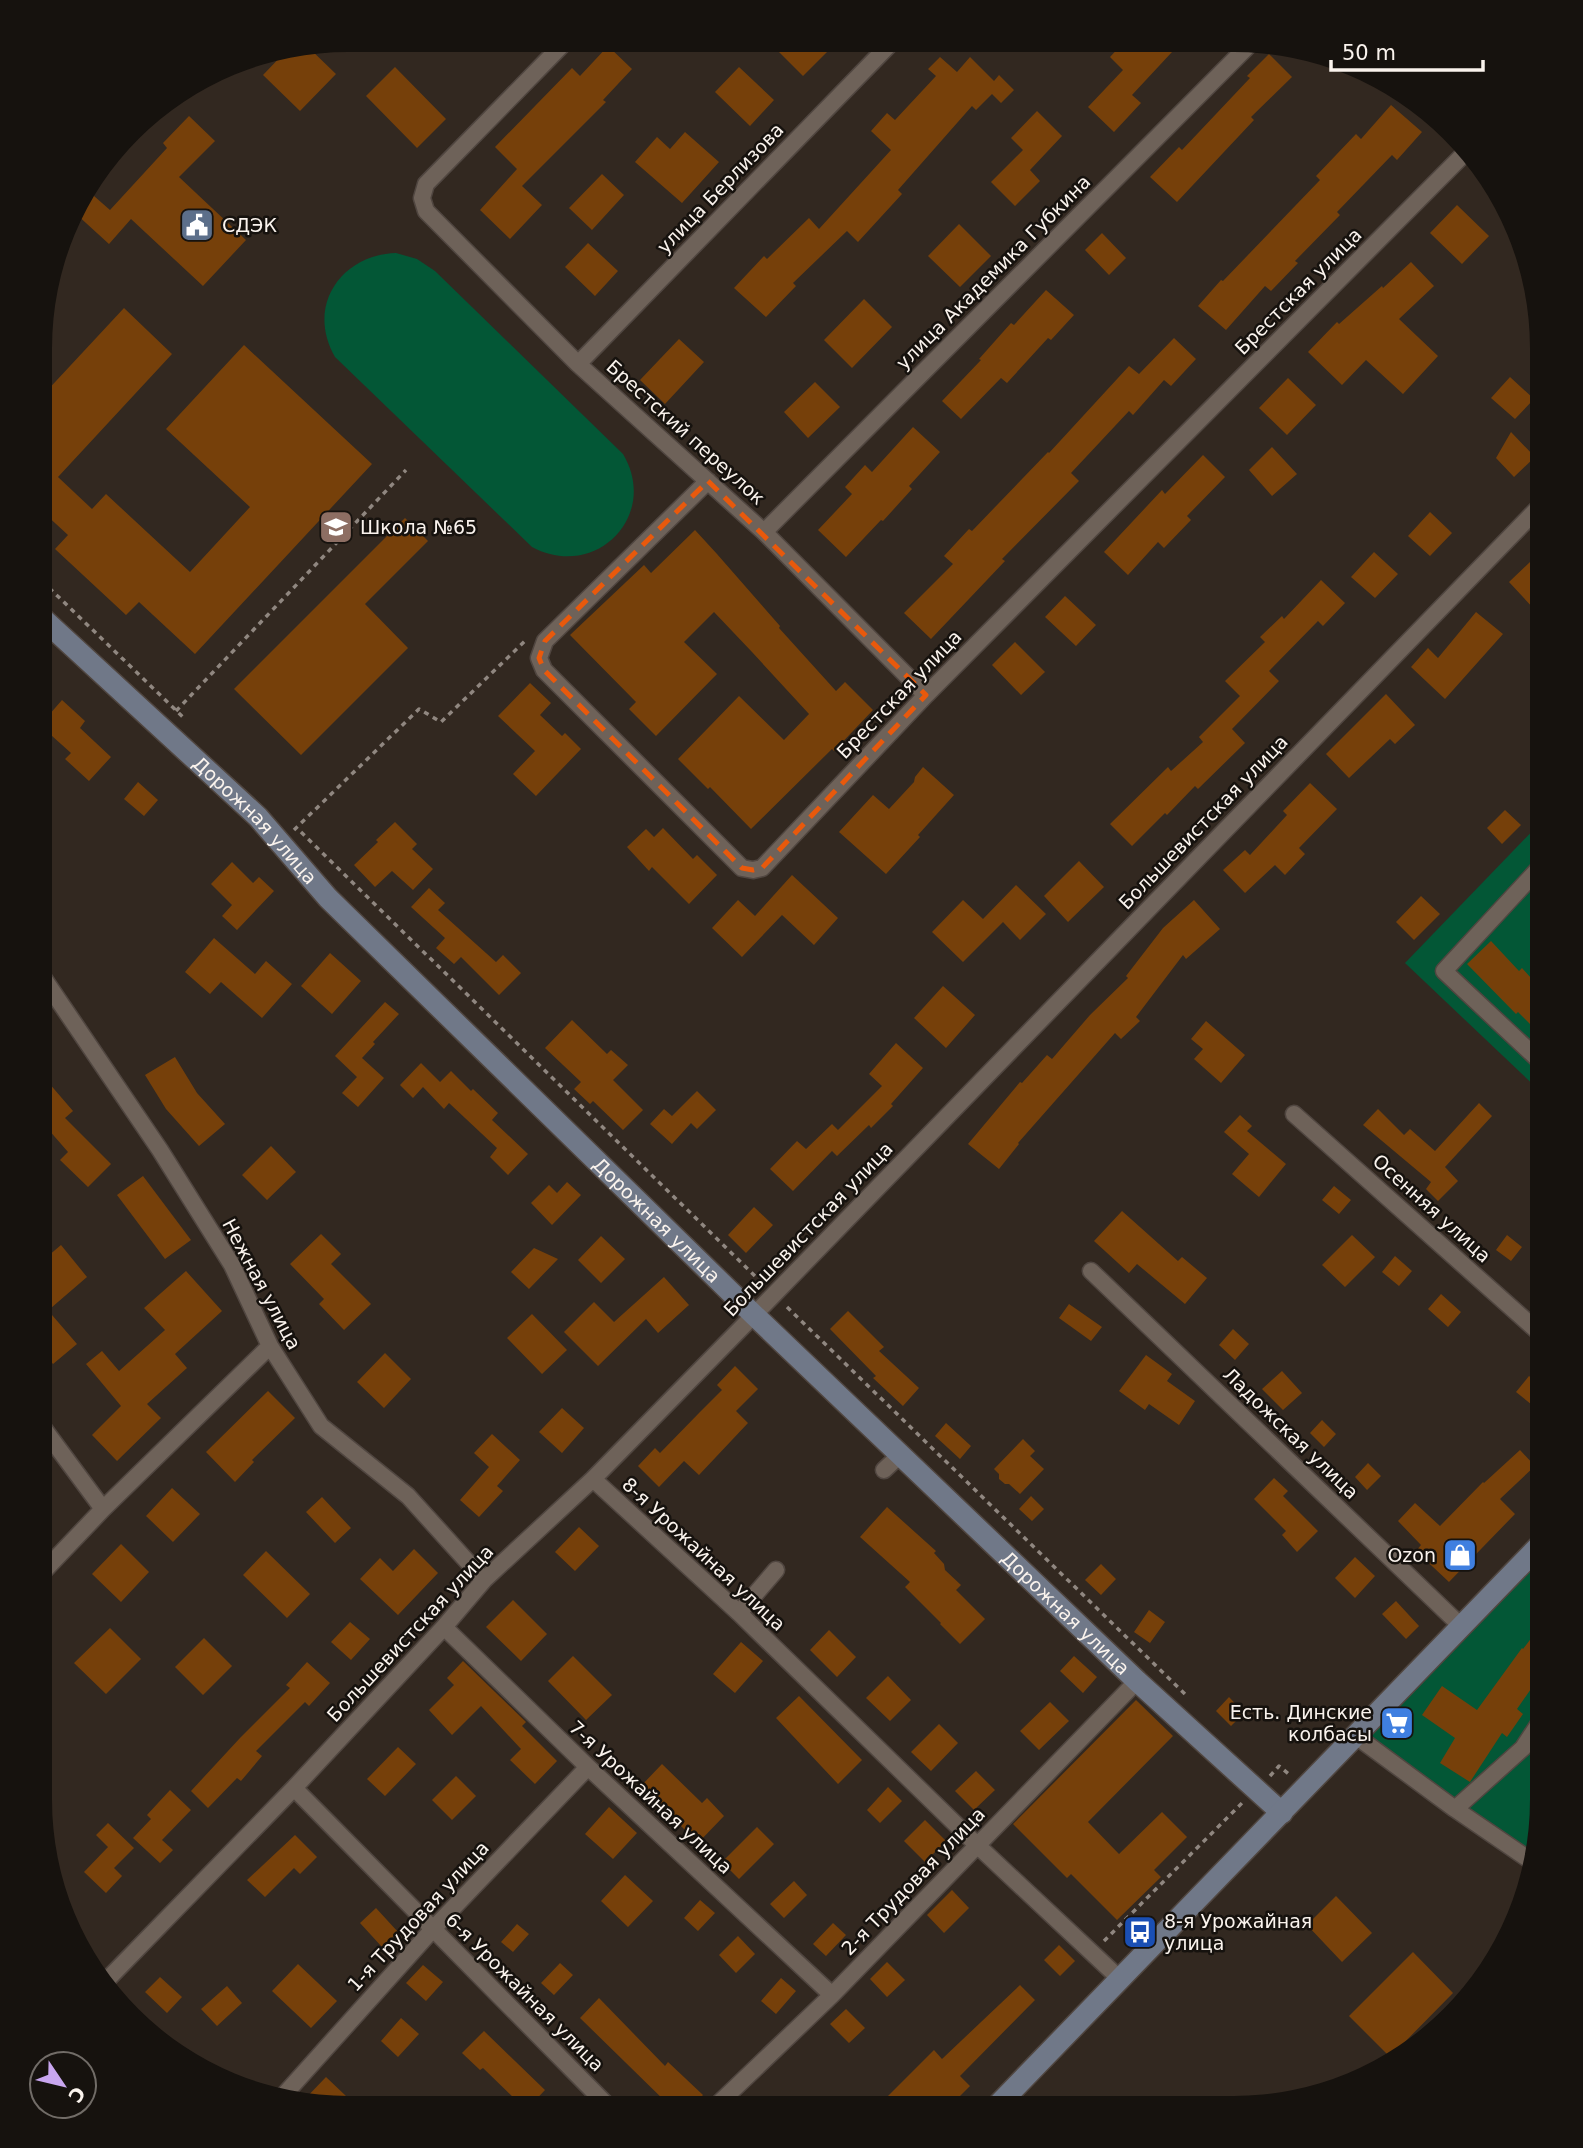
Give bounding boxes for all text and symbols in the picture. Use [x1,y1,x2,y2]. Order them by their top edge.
scale bar [1331,28,1483,72]
text: 50 m [1342,41,1396,65]
street label: улица Берлизова [652,118,788,258]
street label: улица Академика Губкина [891,170,1095,374]
public building icon: СДЭК [178,206,216,244]
place label: СДЭК [222,214,277,236]
street label: Брестская улица [1230,223,1366,359]
street label: Брестский переулок [602,355,770,509]
school or university icon: Школа №65 [317,508,355,546]
place label: Школа №65 [360,516,477,538]
street label: Брестская улица [832,625,966,763]
street label: Большевистская улица [1114,730,1292,914]
street label: Дорожная улица [189,752,322,888]
street label: Большевистская улица [719,1137,897,1321]
street label: Осенняя улица [1368,1149,1496,1267]
street label: Дорожная улица [589,1153,725,1287]
street label: Нежная улица [218,1215,306,1353]
street label: Ладожская улица [1219,1363,1363,1503]
street label: 8-я Урожайная улица [618,1473,790,1635]
shop icon: Ozon [1441,1536,1479,1574]
street label: Большевистская улица [322,1540,498,1726]
place label: Ozon [1387,1544,1436,1566]
street label: Дорожная улица [997,1546,1134,1679]
place label: Есть. Динские колбасы [1230,1701,1372,1745]
supermarket icon: Есть. Динские колбасы [1378,1704,1416,1742]
street label: 7-я Урожайная улица [565,1716,737,1878]
street label: 2-я Трудовая улица [837,1803,989,1959]
street label: 1-я Трудовая улица [343,1837,493,1995]
street label: 6-я Урожайная улица [441,1908,609,2076]
place label: 8-я Урожайная улица [1164,1910,1312,1954]
bus stop icon: 8-я Урожайная улица [1121,1913,1159,1951]
north arrow [28,2050,98,2120]
text: С [64,2083,90,2107]

